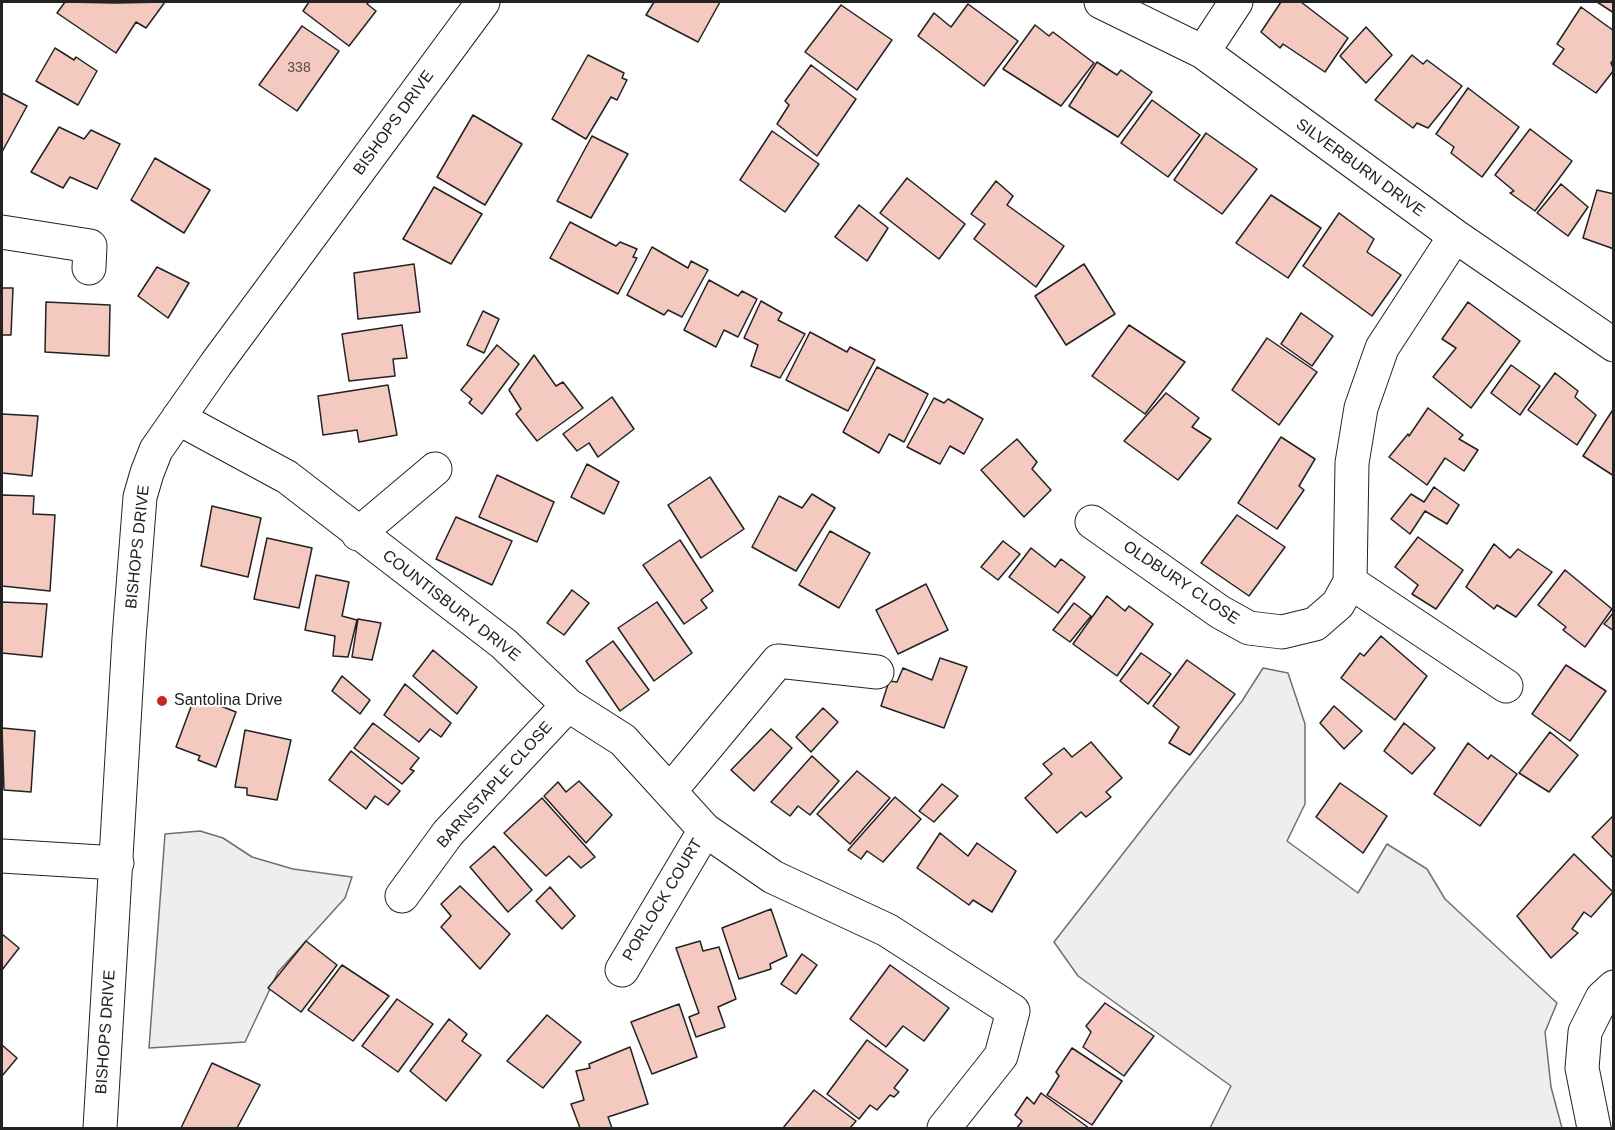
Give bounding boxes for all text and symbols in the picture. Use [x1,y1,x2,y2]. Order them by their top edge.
house number: 338 [287,60,311,76]
street label: BISHOPS DRIVE [350,67,438,179]
street label: SILVERBURN DRIVE [1292,115,1428,221]
street label: BISHOPS DRIVE [122,484,154,610]
street label: OLDBURY CLOSE [1119,537,1243,629]
street label: COUNTISBURY DRIVE [378,546,524,666]
place label: Santolina Drive [174,691,282,711]
marker: Santolina Drive [155,694,169,708]
street label: BARNSTAPLE CLOSE [433,718,557,852]
street label: PORLOCK COURT [619,835,707,965]
street label: BISHOPS DRIVE [92,969,120,1095]

